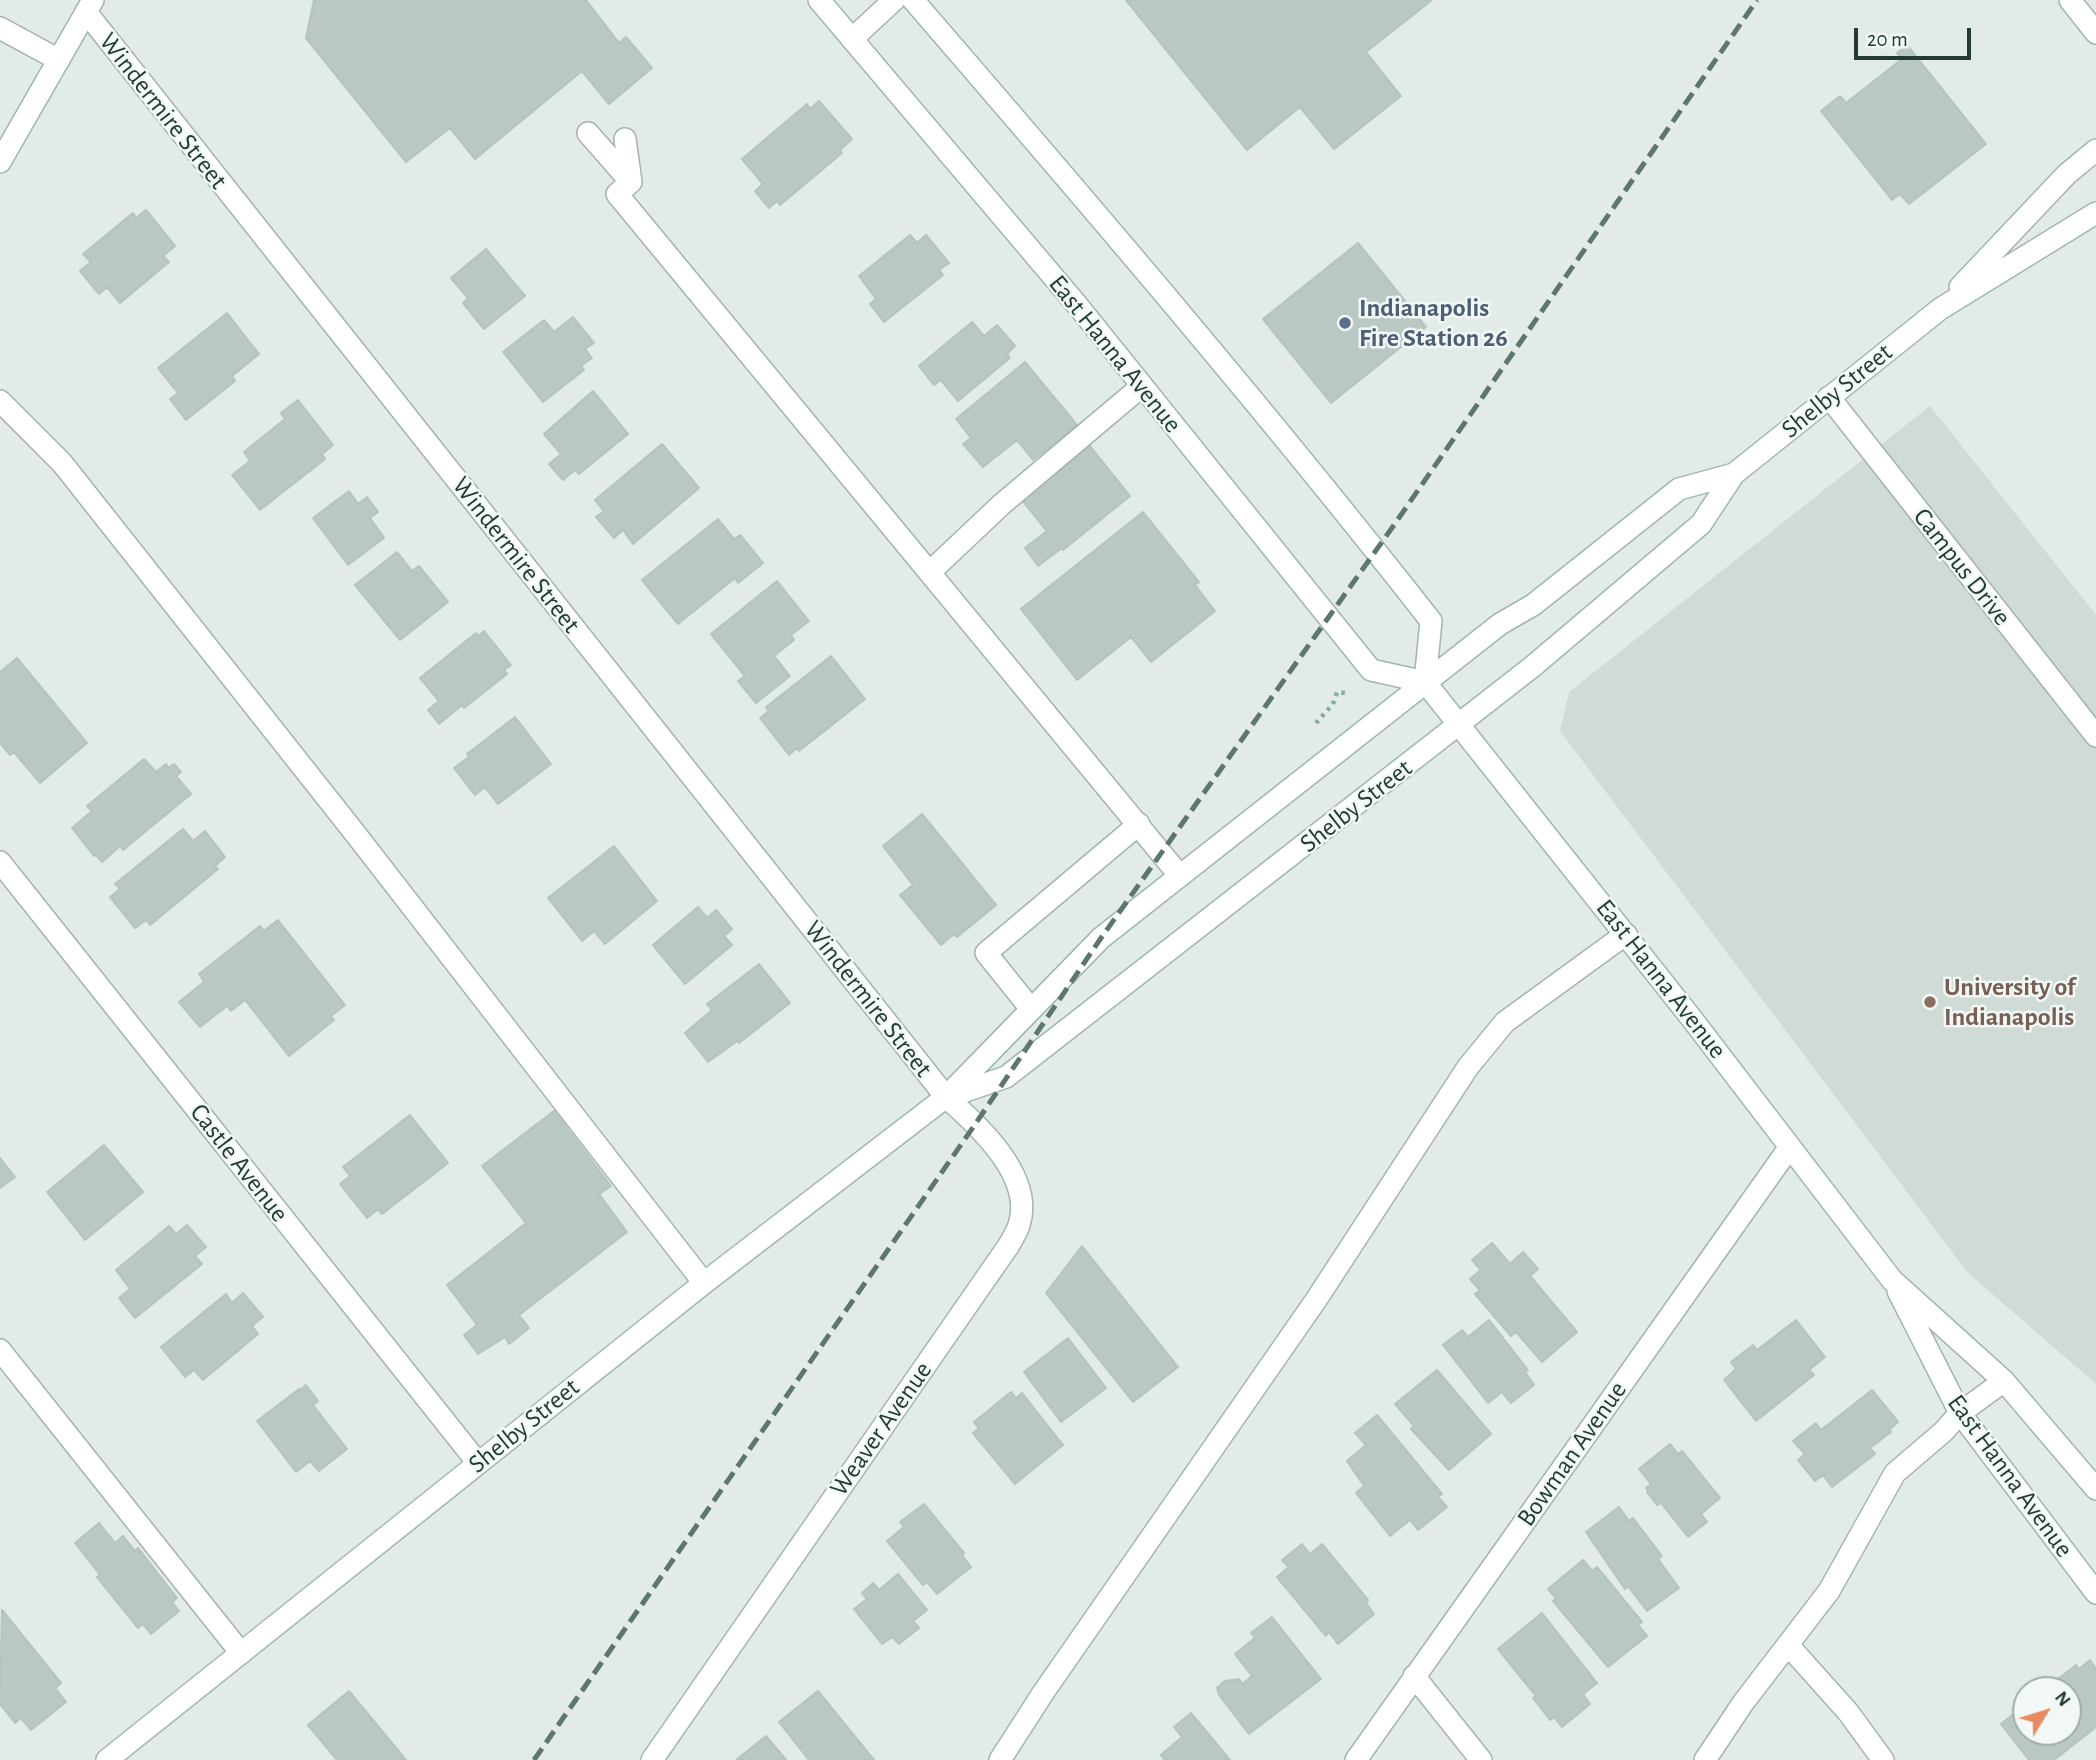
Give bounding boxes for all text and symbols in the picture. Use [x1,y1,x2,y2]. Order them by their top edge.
scale bar [1858,14,1975,58]
street label: Windermire Street [92,27,234,195]
text: 20 m [1867,29,1908,50]
street label: East Hanna Avenue [1042,269,1188,439]
place label: Indianapolis Fire Station 26 [1359,292,1508,354]
marker: Indianapolis Fire Station 26 [1337,315,1353,331]
street label: Shelby Street [1775,337,1899,445]
street label: Windermire Street [445,471,587,639]
street label: Campus Drive [1906,502,2018,632]
street label: Shelby Street [1294,753,1418,859]
street label: East Hanna Avenue [1589,893,1733,1065]
street label: Windermire Street [797,915,939,1083]
place label: University of Indianapolis [1944,971,2075,1032]
marker: University of Indianapolis [1922,994,1938,1010]
street label: Castle Avenue [183,1097,295,1229]
street label: Weaver Avenue [823,1356,939,1502]
street label: Shelby Street [462,1372,586,1480]
street label: Bowman Avenue [1511,1376,1633,1532]
street label: East Hanna Avenue [1940,1388,2080,1564]
north arrow [2012,1676,2082,1746]
text: N [2051,1688,2074,1710]

